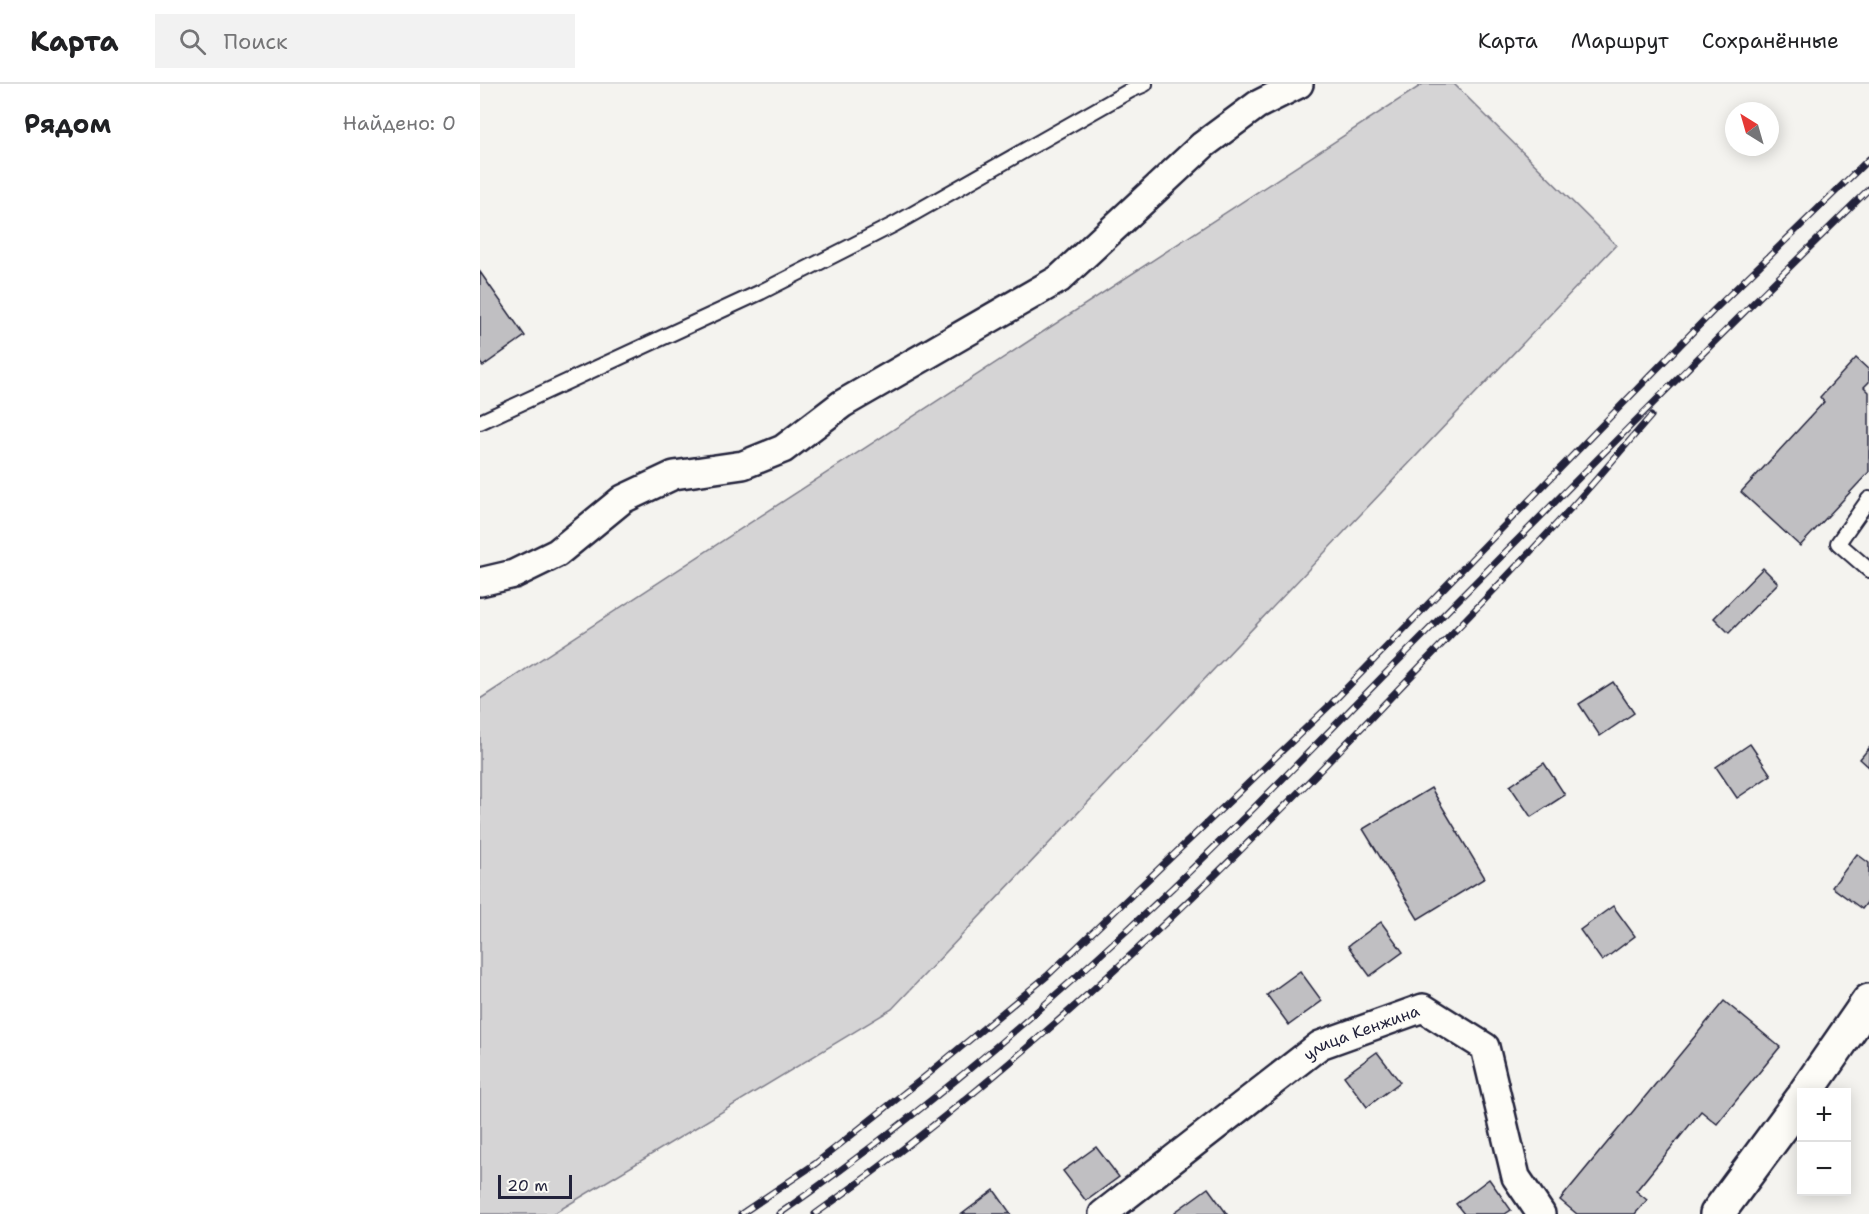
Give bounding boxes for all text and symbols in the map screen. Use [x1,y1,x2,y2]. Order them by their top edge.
search box [155,14,575,68]
text: Карта [30,22,119,60]
icon: search [176,25,209,58]
text: Поиск [224,27,288,56]
text: Карта [1478,27,1538,55]
text: Маршрут [1571,27,1669,55]
text: Сохранённые [1702,27,1839,55]
north arrow [1725,102,1779,156]
text: Рядом [24,106,111,141]
text: Найдено: 0 [343,110,456,136]
street label: улица Кенжина [1299,1000,1422,1065]
map controls [1797,1088,1851,1196]
button: + [1797,1088,1851,1142]
button: − [1797,1142,1851,1196]
scale bar [498,1172,572,1200]
text: 20 m [507,1175,548,1196]

